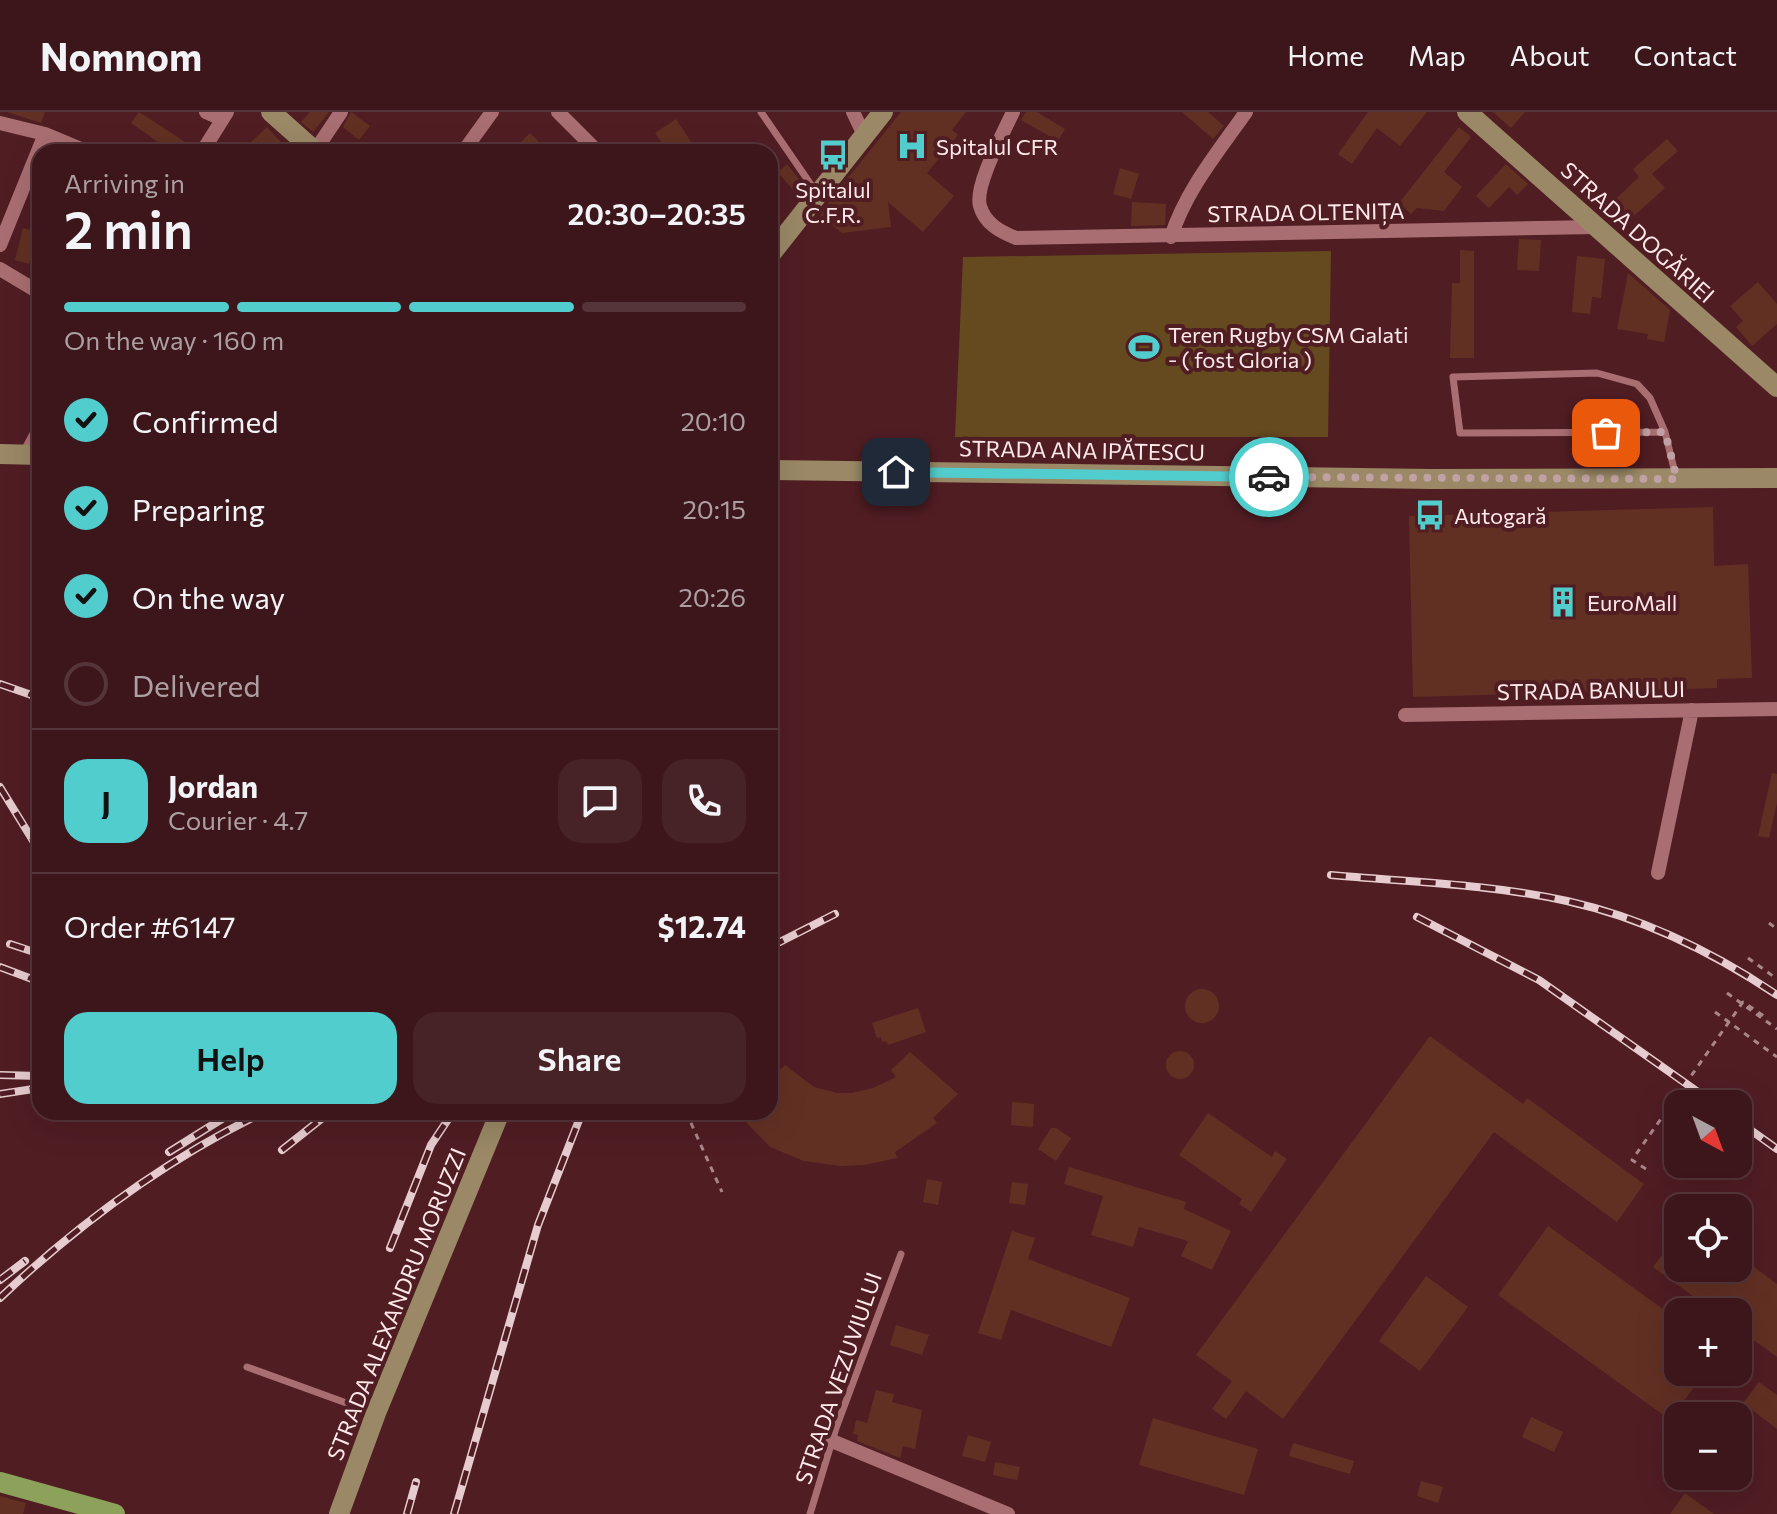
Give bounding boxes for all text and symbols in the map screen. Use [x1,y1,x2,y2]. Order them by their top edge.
text: Nomnom [40,32,202,79]
text: Home [1287,38,1364,72]
text: Map [1408,38,1466,72]
text: About [1510,38,1590,72]
text: Contact [1634,38,1737,72]
hospital icon: Spitalul CFR [895,129,929,163]
place label: Spitalul CFR [936,133,1058,160]
bus stop icon: Spitalul C.F.R. [816,138,850,172]
street label: STRADA DOGĂRIEI [1556,156,1720,308]
text: Arriving in [64,167,185,198]
place label: Spitalul C.F.R. [795,176,871,228]
text: 20:30–20:35 [567,194,746,231]
text: 2 min [64,196,193,260]
street label: STRADA OLTENIȚA [1207,197,1405,228]
place label: Teren Rugby CSM Galati - ( fost Gloria ) [1168,321,1409,373]
text: On the way · 160 m [64,324,284,355]
sports icon: Teren Rugby CSM Galati - ( fost Gloria ) [1127,330,1161,364]
icon: check [64,398,108,442]
pin [1572,399,1640,467]
text: Confirmed [132,402,279,439]
text: 20:10 [680,405,746,436]
icon: bag [1584,411,1628,455]
street label: STRADA ANA IPĂTESCU [959,434,1205,466]
courier [1229,437,1309,517]
pin [862,438,930,506]
icon: home [874,450,918,494]
icon: car [1247,455,1291,499]
icon: check [64,486,108,530]
text: Preparing [132,490,265,527]
text: 20:15 [683,493,746,524]
bus stop icon: Autogară [1413,498,1447,532]
place label: Autogară [1454,502,1547,529]
icon: check [64,574,108,618]
text: On the way [132,578,285,615]
text: 20:26 [678,581,746,612]
building icon: EuroMall [1546,585,1580,619]
place label: EuroMall [1587,589,1677,616]
text: Delivered [132,666,261,703]
street label: STRADA BANULUI [1497,675,1685,705]
button: chat [558,759,642,843]
button: phone [662,759,746,843]
text: Jordan [168,767,258,804]
text: J [101,783,111,820]
text: Courier · 4.7 [168,804,308,835]
text: Order #6147 [64,907,236,944]
text: $12.74 [657,907,746,944]
button: Help [64,1012,397,1104]
button: Share [413,1012,746,1104]
north arrow [1664,1090,1752,1178]
map controls [1664,1090,1752,1490]
street label: STRADA ALEXANDRU MORUZZI [321,1144,471,1464]
button: locate [1664,1194,1752,1282]
street label: STRADA VEZUVIULUI [789,1268,887,1488]
button: + [1664,1298,1752,1386]
button: − [1664,1402,1752,1490]

